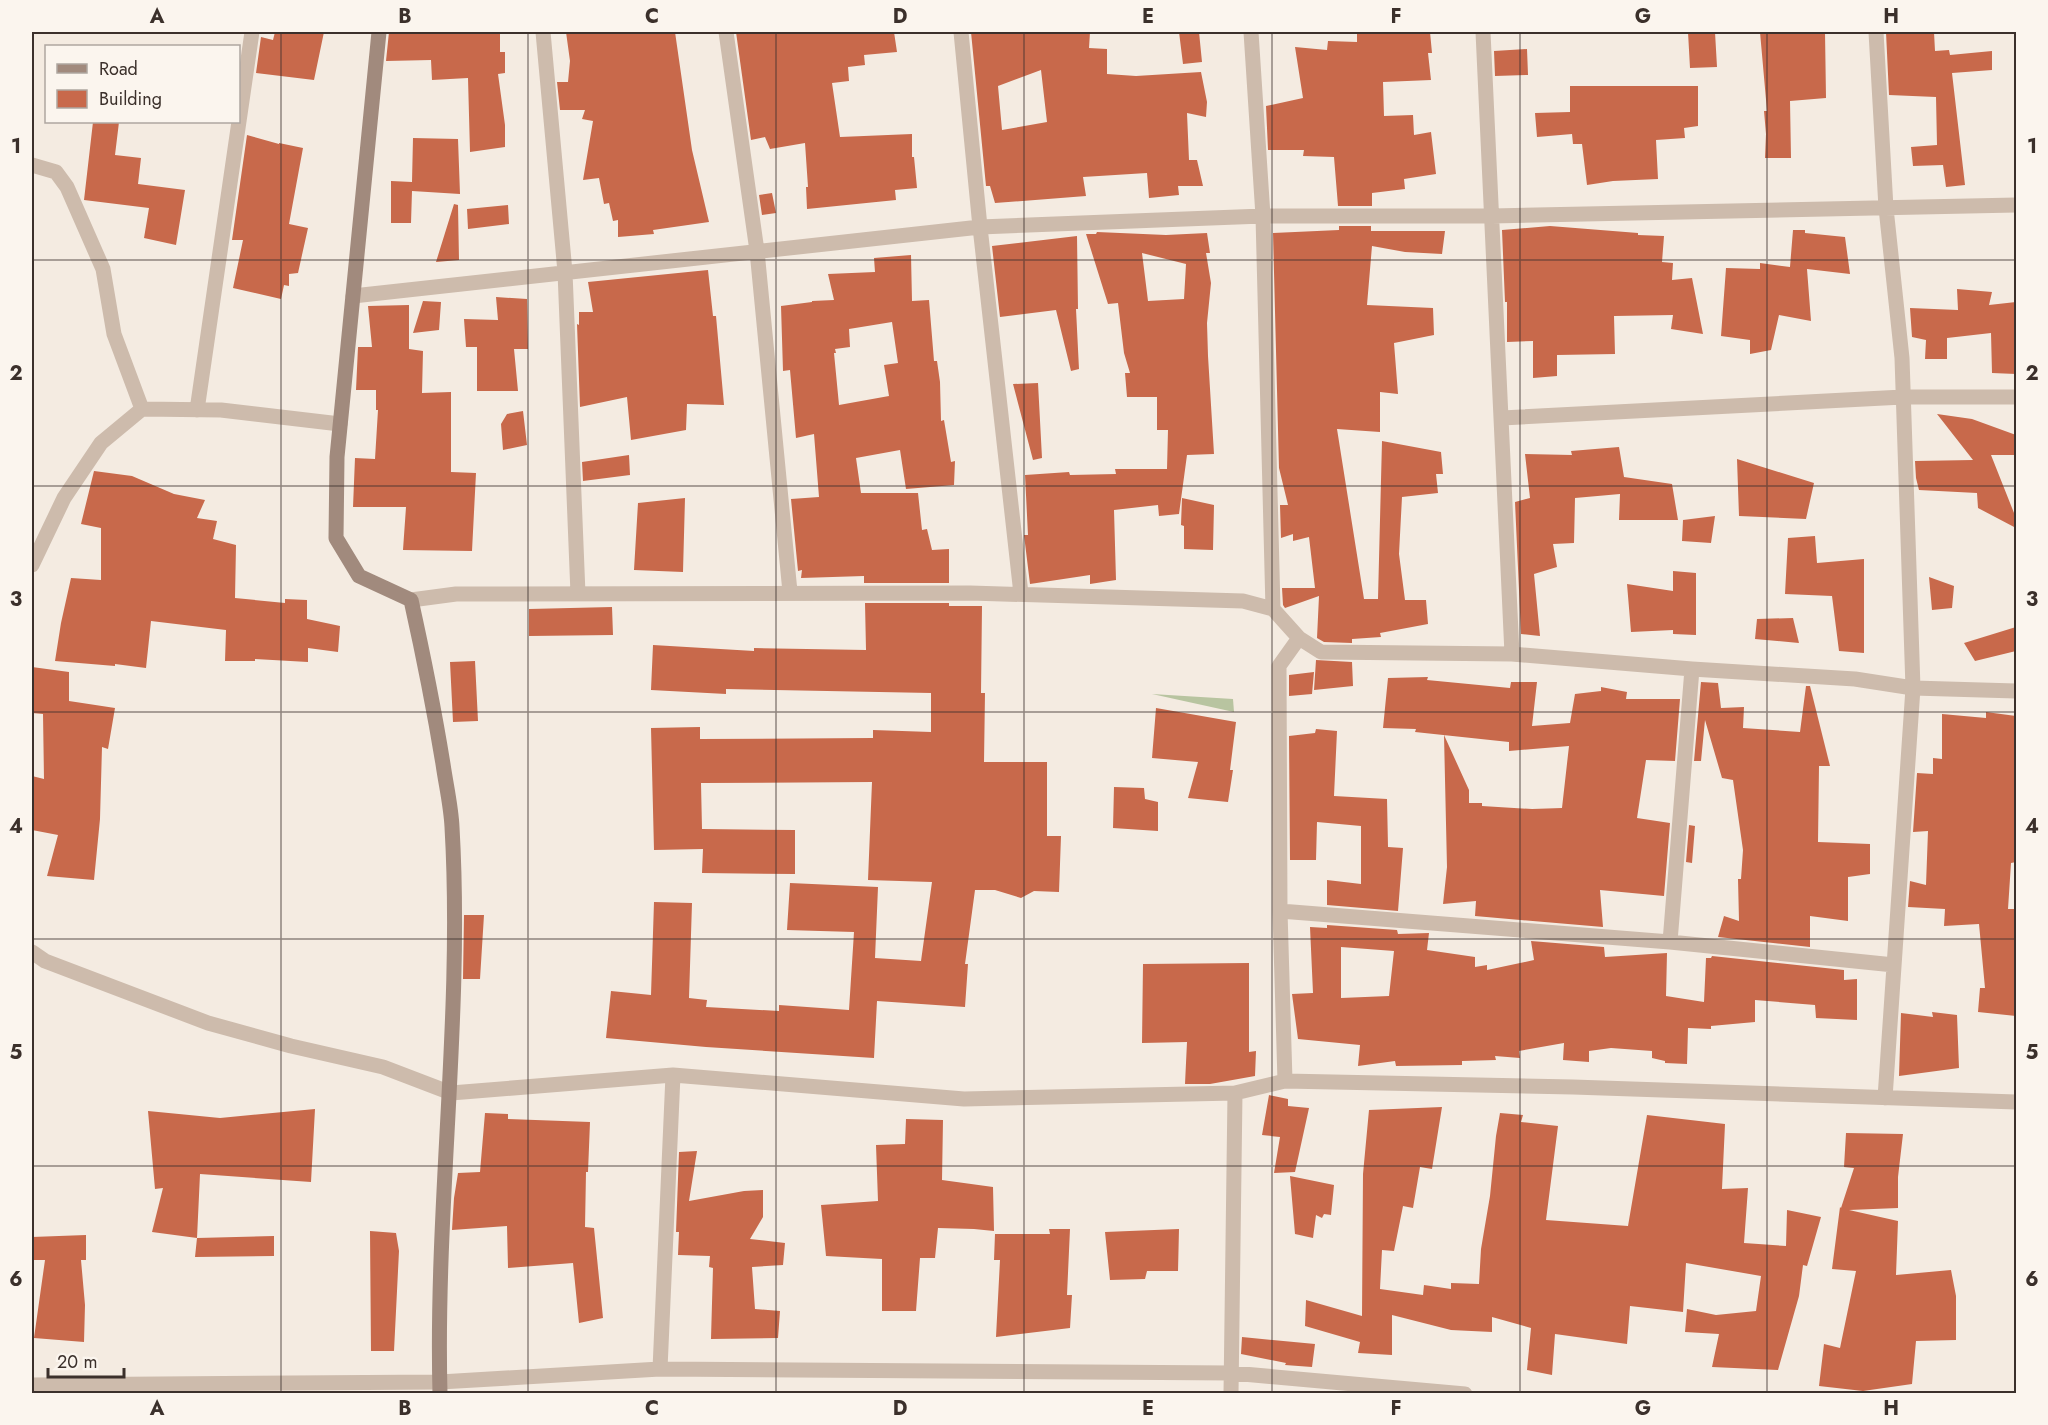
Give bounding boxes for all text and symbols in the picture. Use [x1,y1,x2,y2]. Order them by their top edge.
text: A [149,2,165,31]
text: B [398,2,412,31]
text: C [645,2,659,31]
text: D [893,2,907,31]
text: E [1142,2,1154,31]
text: F [1390,2,1402,31]
text: G [1635,2,1651,31]
text: H [1883,2,1899,31]
legend [45,45,240,123]
text: Road [99,56,138,82]
text: Building [99,86,162,112]
text: 1 [11,132,21,161]
text: 1 [2027,132,2037,161]
text: 2 [9,359,23,388]
text: 2 [2025,359,2039,388]
text: 3 [10,585,22,614]
text: 3 [2026,585,2038,614]
text: 4 [9,812,23,841]
text: 4 [2025,812,2039,841]
text: 5 [10,1038,23,1067]
text: 5 [2026,1038,2039,1067]
text: 6 [9,1265,23,1294]
text: 6 [2025,1265,2039,1294]
scale bar [48,1341,124,1379]
text: 20 m [57,1349,97,1375]
text: A [149,1394,165,1423]
text: B [398,1394,412,1423]
text: C [645,1394,659,1423]
text: D [893,1394,907,1423]
text: E [1142,1394,1154,1423]
text: F [1390,1394,1402,1423]
text: G [1635,1394,1651,1423]
text: H [1883,1394,1899,1423]

